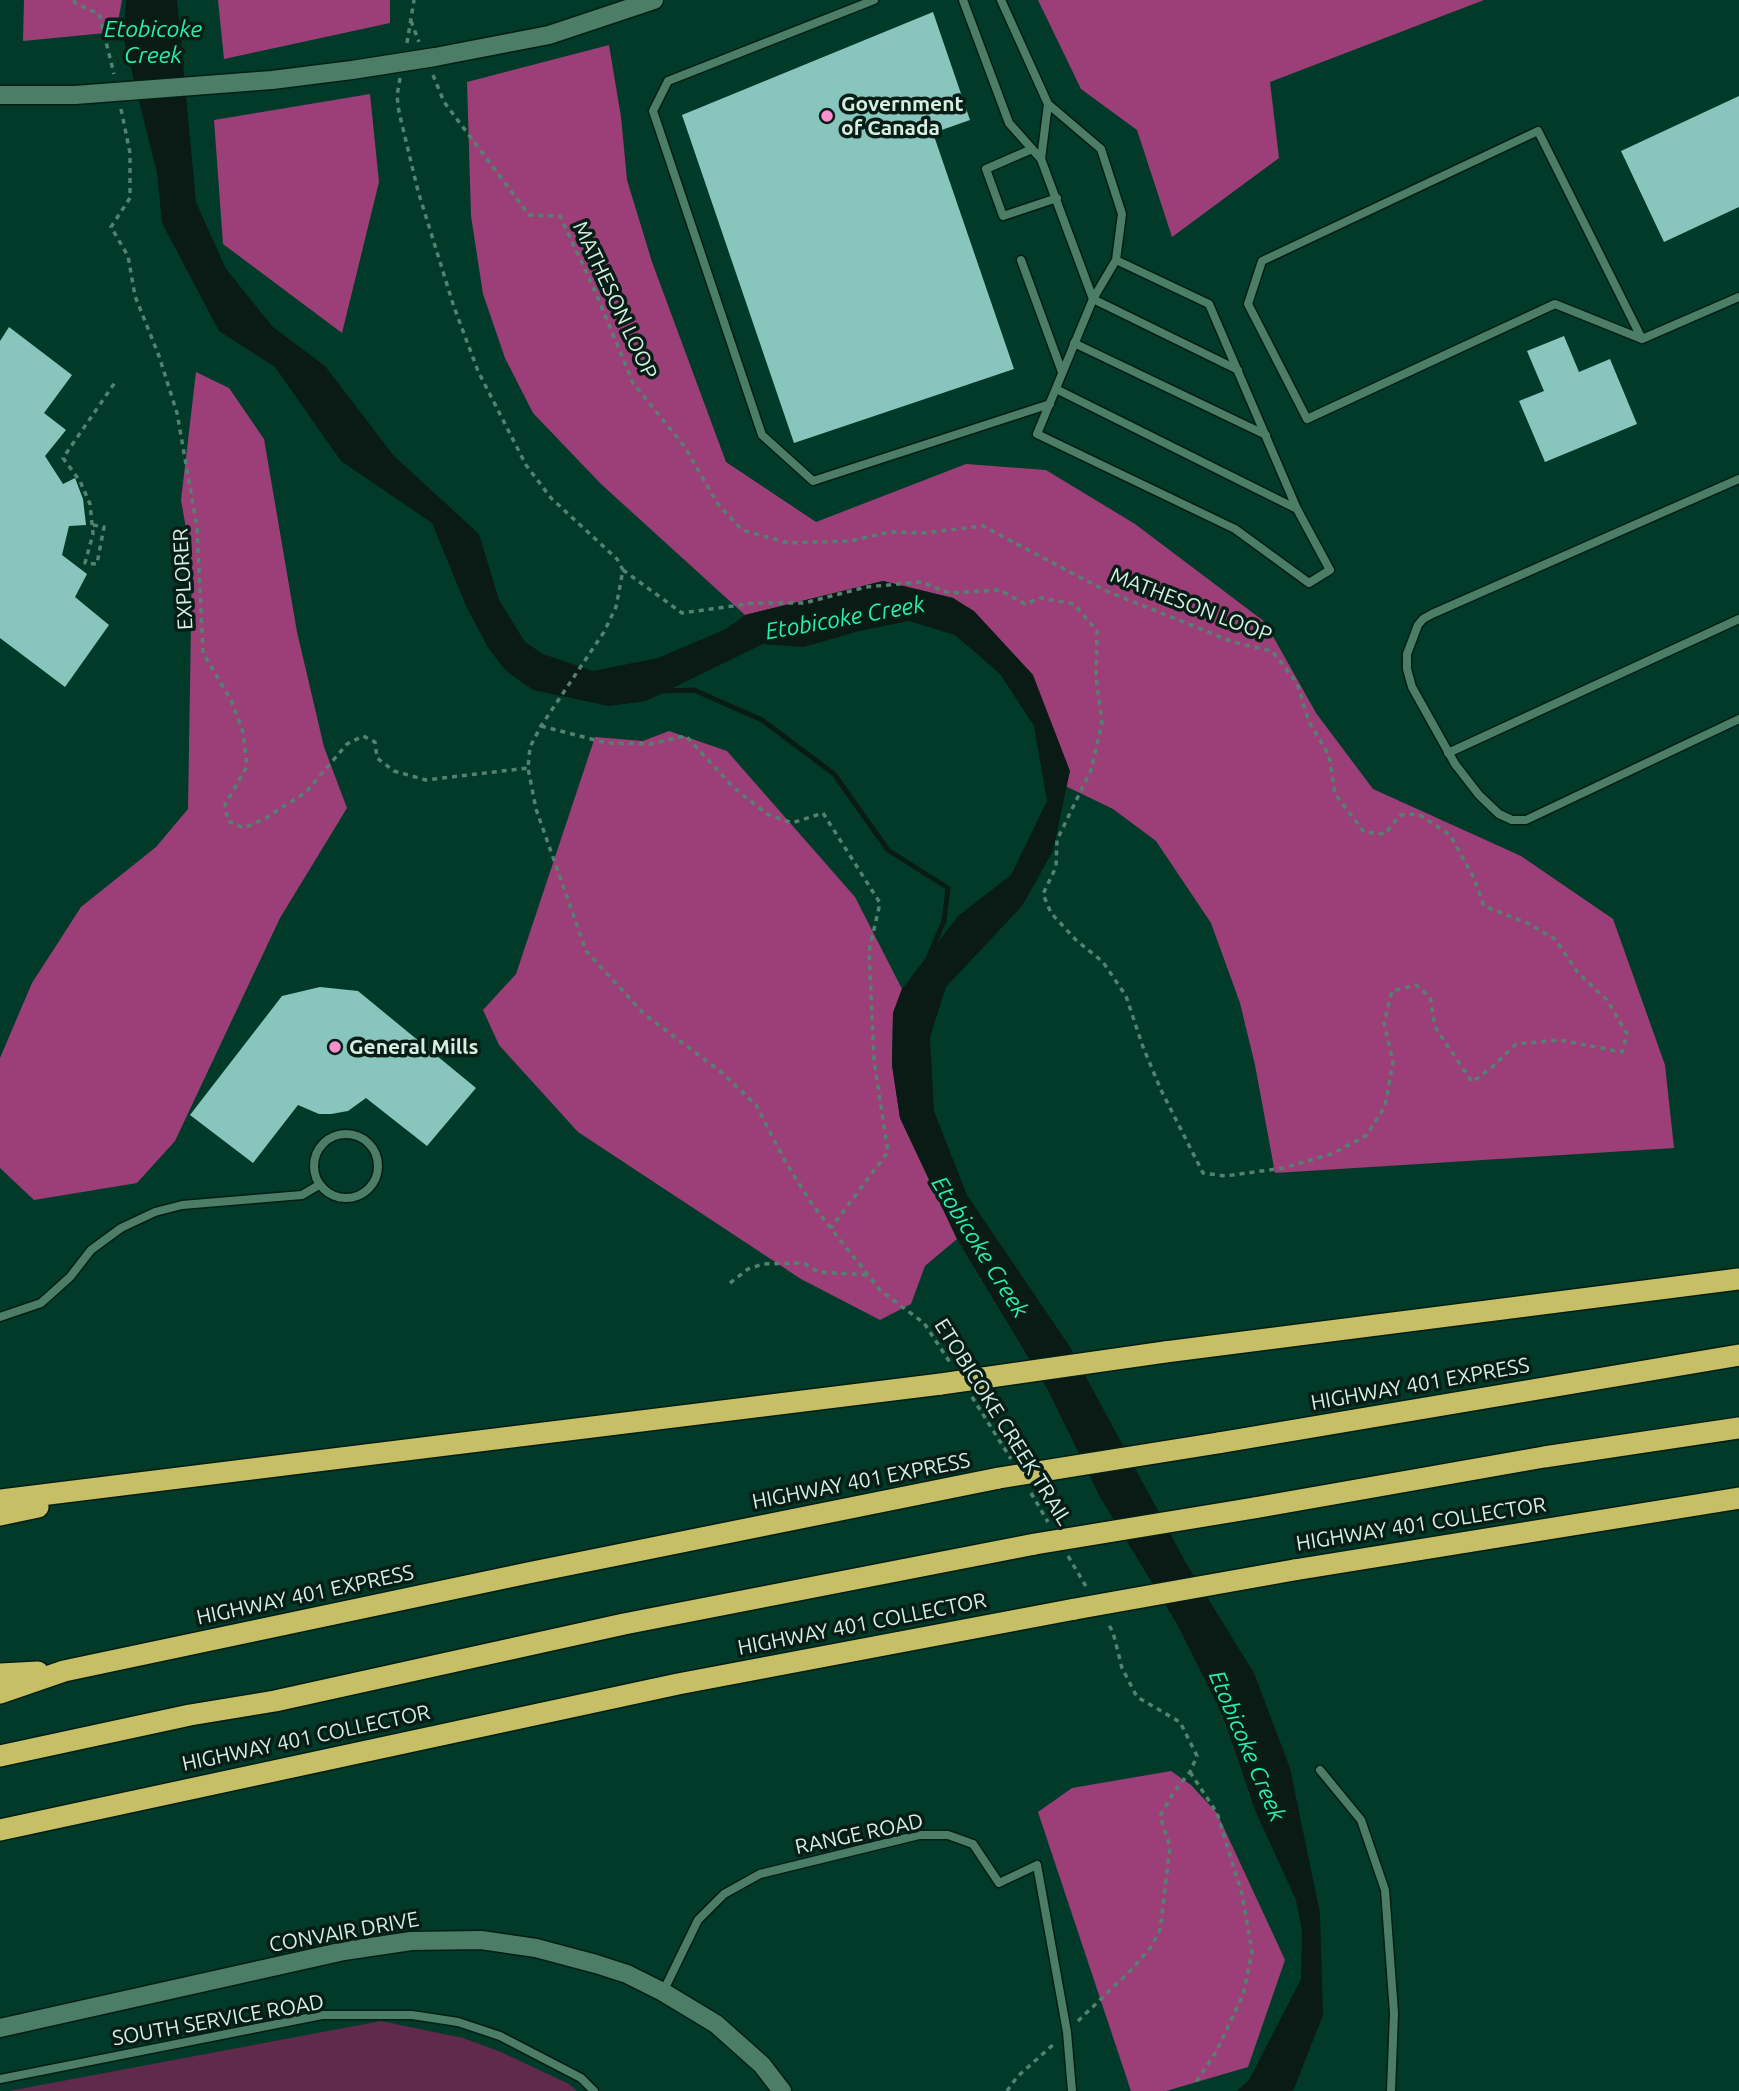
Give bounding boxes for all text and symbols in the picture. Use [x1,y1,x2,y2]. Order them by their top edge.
water label: Etobicoke Creek [104,15,202,69]
place label: Government of Canada [841,91,963,141]
marker: Government of Canada [819,108,835,124]
street label: MATHESON LOOP [567,217,663,383]
street label: EXPLORER [168,528,198,630]
street label: MATHESON LOOP [1107,563,1275,647]
water label: Etobicoke Creek [763,590,927,646]
place label: General Mills [349,1034,478,1060]
marker: General Mills [327,1039,343,1055]
water label: Etobicoke Creek [926,1171,1034,1323]
street label: ETOBICOKE CREEK TRAIL [929,1314,1077,1530]
street label: HIGHWAY 401 EXPRESS [1309,1352,1531,1416]
street label: HIGHWAY 401 EXPRESS [750,1448,972,1514]
street label: HIGHWAY 401 COLLECTOR [1294,1492,1548,1556]
street label: HIGHWAY 401 EXPRESS [194,1560,416,1630]
street label: HIGHWAY 401 COLLECTOR [735,1587,989,1661]
water label: Etobicoke Creek [1203,1666,1291,1826]
street label: HIGHWAY 401 COLLECTOR [180,1699,432,1777]
street label: RANGE ROAD [793,1808,925,1860]
street label: CONVAIR DRIVE [267,1906,421,1958]
street label: SOUTH SERVICE ROAD [110,1989,326,2051]

